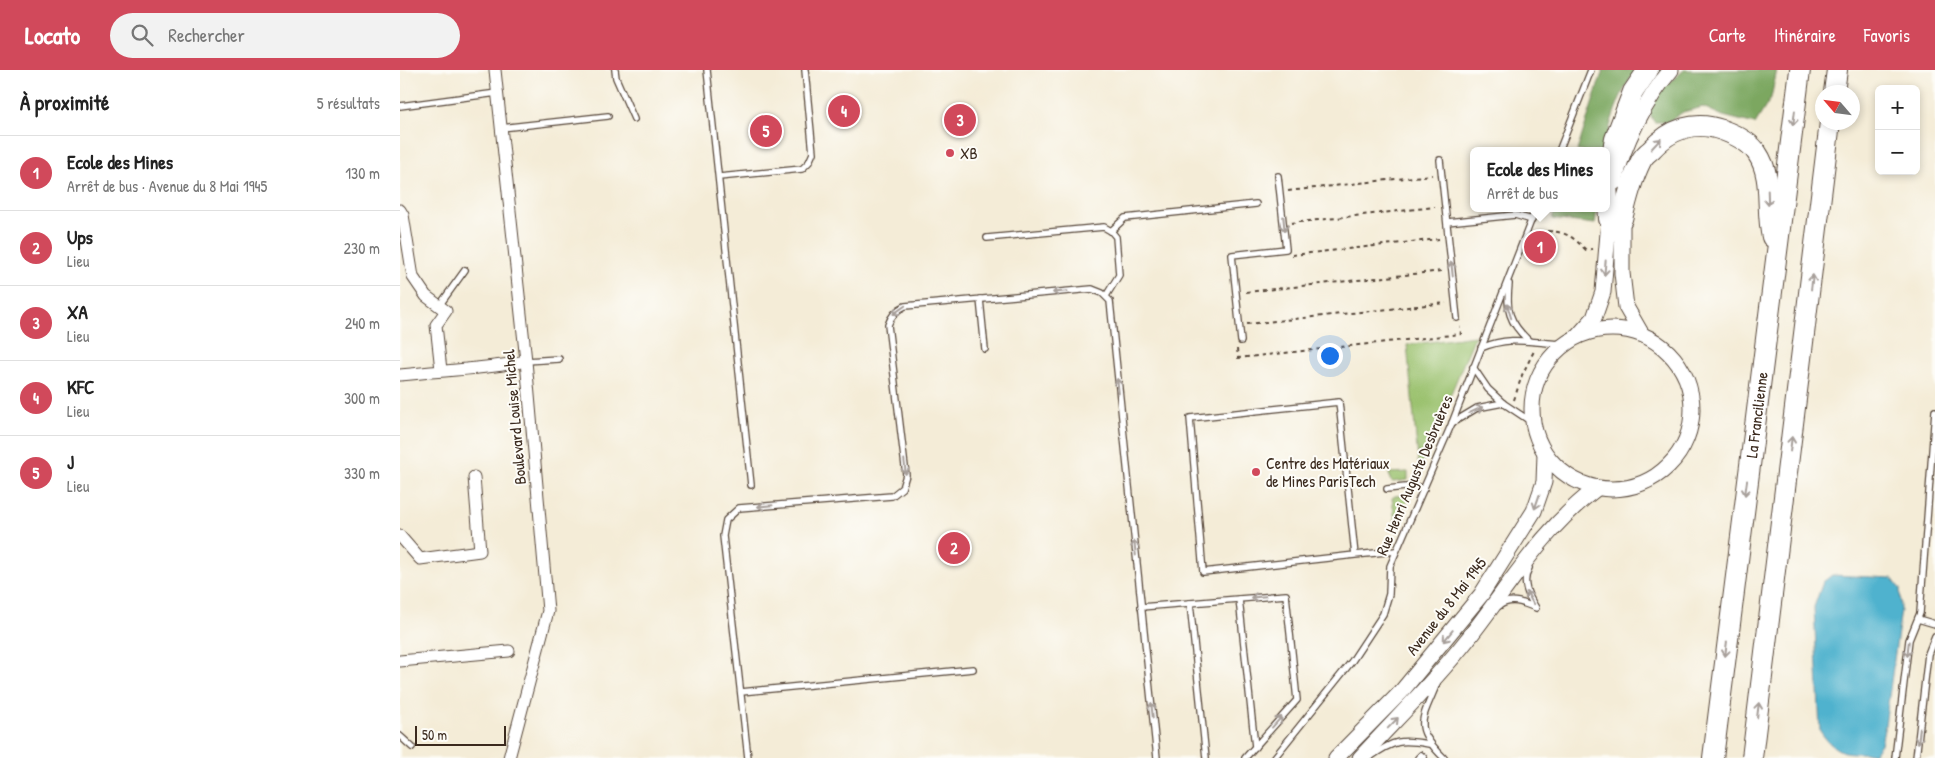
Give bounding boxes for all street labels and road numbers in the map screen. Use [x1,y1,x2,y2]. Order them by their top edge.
street label: Boulevard Louise Michel [497,348,531,485]
street label: La Francilienne [1740,370,1773,459]
street label: Rue Henri Auguste Desbruères [1370,392,1458,558]
street label: Avenue du 8 Mai 1945 [1401,552,1491,660]

